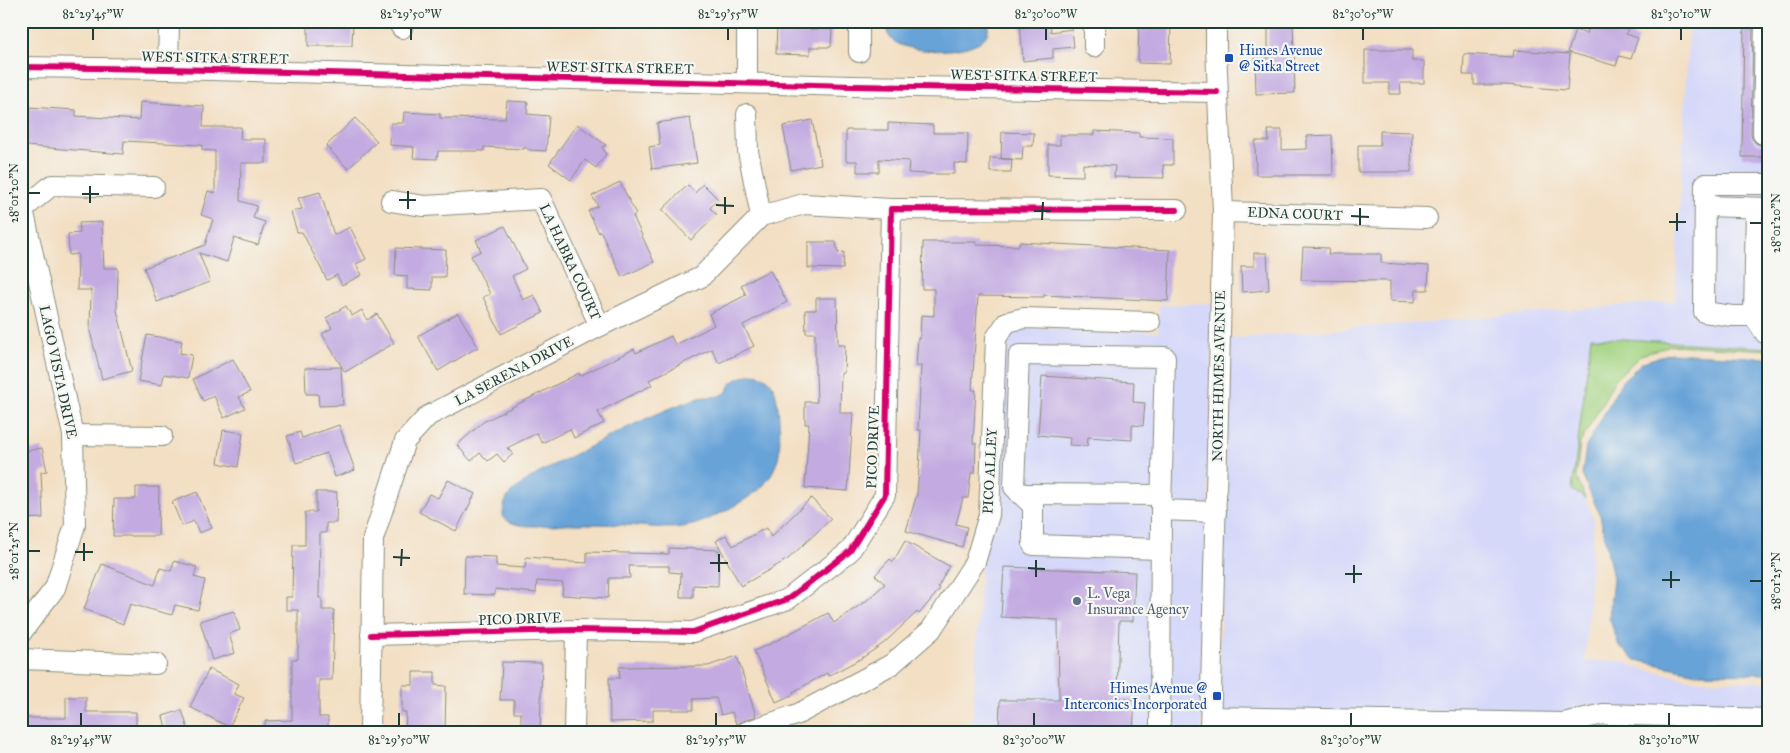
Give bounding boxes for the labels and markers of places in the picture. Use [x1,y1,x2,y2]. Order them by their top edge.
place label: Himes Avenue @ Sitka Street [1239,42,1323,75]
marker: Himes Avenue @ Sitka Street [1223,52,1235,64]
place label: L. Vega Insurance Agency [1087,585,1189,618]
marker: L. Vega Insurance Agency [1071,595,1083,607]
place label: Himes Avenue @ Interconics Incorporated [1064,680,1207,713]
marker: Himes Avenue @ Interconics Incorporated [1211,690,1223,702]

